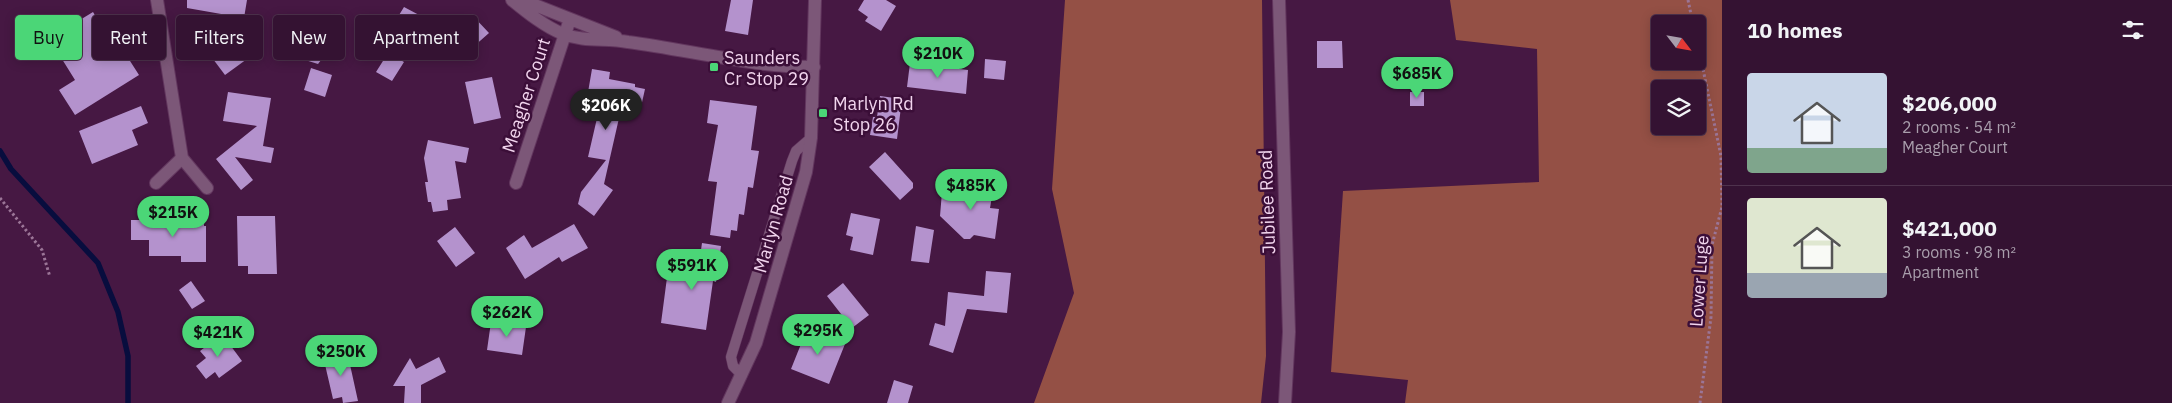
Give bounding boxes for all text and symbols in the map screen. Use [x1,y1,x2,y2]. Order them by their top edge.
chip: Buy [15,15,82,60]
chip: Rent [92,15,166,60]
chip: Filters [176,15,263,60]
chip: New [273,15,345,60]
chip: Apartment [355,15,478,60]
north arrow [1651,15,1706,70]
map controls [1651,15,1706,135]
text: 10 homes [1747,16,1843,44]
icon: filters [2119,16,2147,44]
street label: Meagher Court [497,35,555,155]
pin: $210K [903,36,973,79]
text: $210K [913,43,963,63]
place label: Saunders Cr Stop 29 [724,46,809,90]
pin: $685K [1382,56,1452,99]
marker: Saunders Cr Stop 29 [708,61,720,73]
text: $685K [1392,63,1442,83]
button: layers [1651,80,1706,135]
pin: $206K [571,88,641,131]
text: $206,000 [1902,89,1997,117]
place label: Marlyn Rd Stop 26 [833,92,914,136]
icon: home [1787,93,1847,153]
text: $206K [581,95,631,115]
marker: Marlyn Rd Stop 26 [817,107,829,119]
text: 2 rooms · 54 m² [1902,117,2016,137]
text: Meagher Court [1902,137,2008,157]
street label: Jubilee Road [1254,149,1280,255]
pin: $485K [936,168,1006,211]
street label: Marlyn Road [748,173,798,275]
text: $485K [946,175,996,195]
pin: $215K [138,196,208,238]
text: $215K [148,202,198,222]
text: $421,000 [1902,214,1997,242]
icon: home [1787,218,1847,278]
street label: Lower Luge [1684,234,1714,328]
text: 3 rooms · 98 m² [1902,242,2016,262]
pin: $591K [657,248,727,291]
text: $591K [667,255,717,275]
text: Apartment [1902,262,1979,282]
pin: $262K [472,296,542,338]
text: $262K [482,302,532,322]
pin: $295K [783,314,853,356]
pin: $421K [183,316,253,358]
text: $295K [793,320,843,340]
text: $421K [193,322,243,342]
pin: $250K [306,334,376,377]
text: $250K [316,341,366,361]

